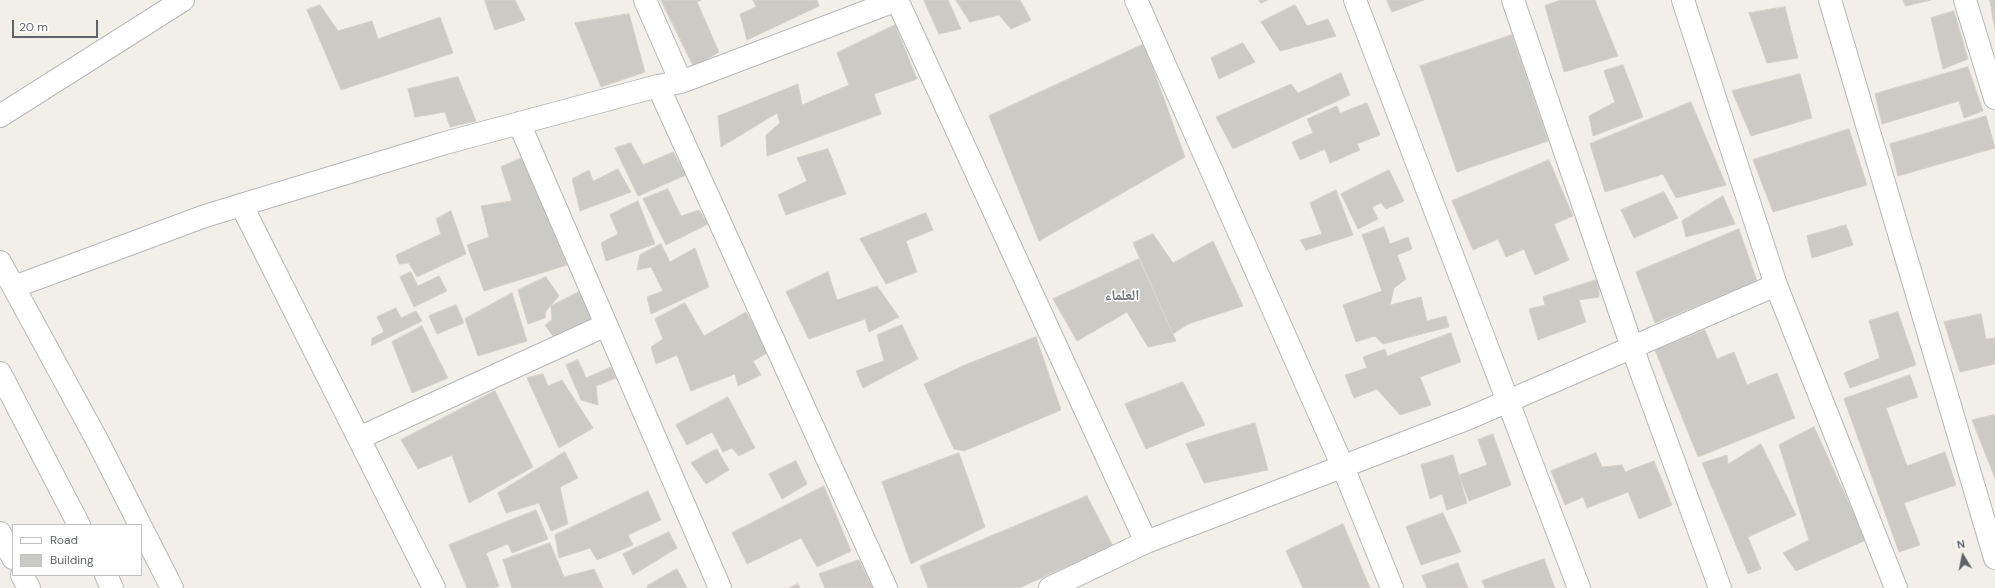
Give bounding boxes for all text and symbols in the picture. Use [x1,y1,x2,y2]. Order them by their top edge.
scale bar [14,12,100,38]
text: 20 m [19,19,48,35]
district label: العلماء [1104,287,1140,305]
legend [12,524,142,576]
text: Road [50,532,78,548]
north arrow [1943,536,1983,576]
text: N [1956,537,1966,552]
text: Building [50,552,94,568]

